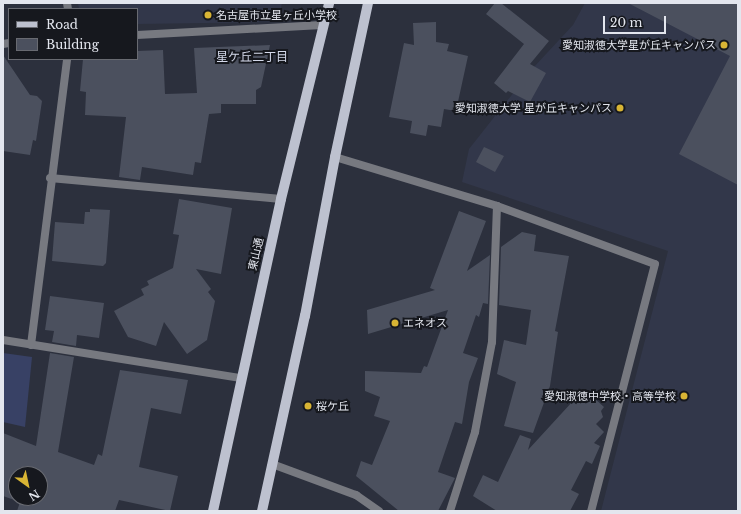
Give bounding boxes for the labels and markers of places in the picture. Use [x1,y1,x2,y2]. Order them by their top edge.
place label: 名古屋市立星ヶ丘小学校 [216,8,337,22]
marker: 名古屋市立星ヶ丘小学校 [203,10,213,20]
place label: 愛知淑徳大学星が丘キャンパス [562,38,716,52]
marker: 愛知淑徳大学星が丘キャンパス [719,40,729,50]
place label: 愛知淑徳大学 星が丘キャンパス [455,101,612,115]
marker: 愛知淑徳大学 星が丘キャンパス [615,103,625,113]
place label: エネオス [403,316,447,330]
marker: エネオス [390,318,400,328]
place label: 愛知淑徳中学校・高等学校 [544,389,676,403]
marker: 愛知淑徳中学校・高等学校 [679,391,689,401]
place label: 桜ケ丘 [316,399,349,413]
marker: 桜ケ丘 [303,401,313,411]

